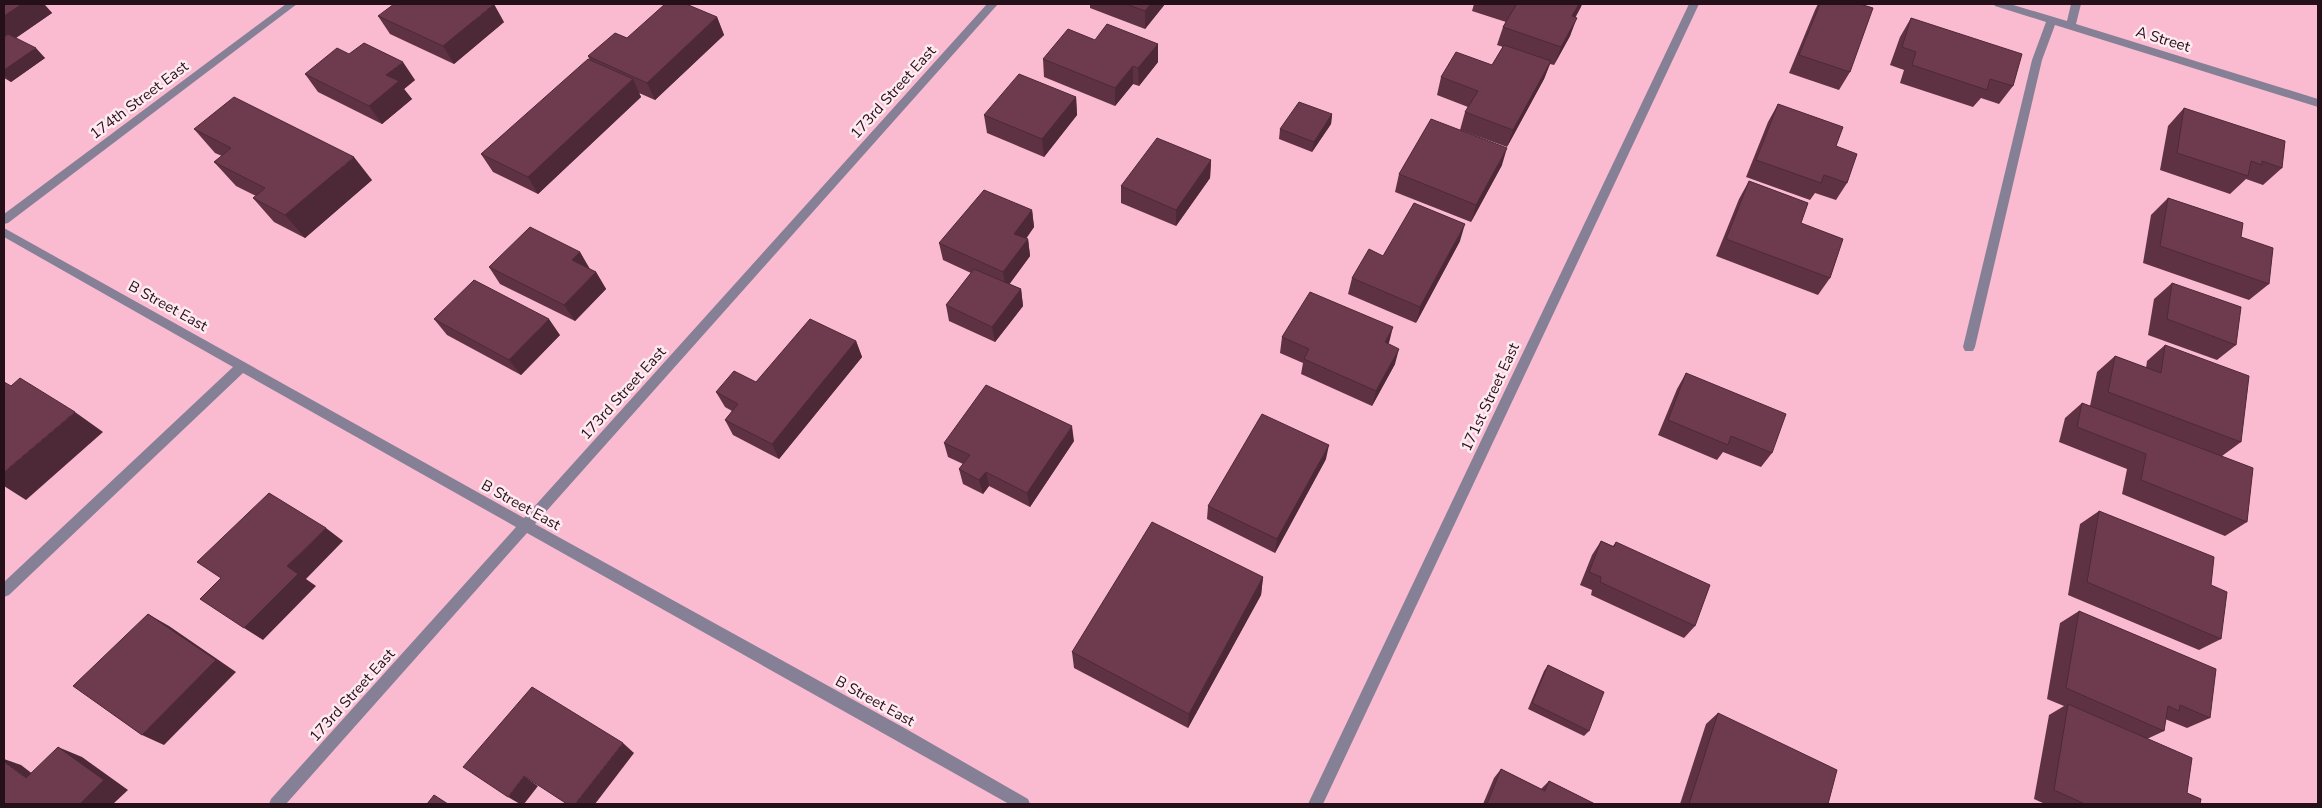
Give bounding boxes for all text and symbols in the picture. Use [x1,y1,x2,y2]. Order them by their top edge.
street label: A Street [2133,21,2193,57]
street label: 173rd Street East [846,41,941,143]
street label: 174th Street East [86,56,193,144]
street label: B Street East [125,276,212,336]
street label: 171st Street East [1456,339,1524,454]
street label: 173rd Street East [576,342,671,444]
street label: B Street East [478,475,565,535]
street label: 173rd Street East [305,644,400,746]
street label: B Street East [832,671,919,731]

